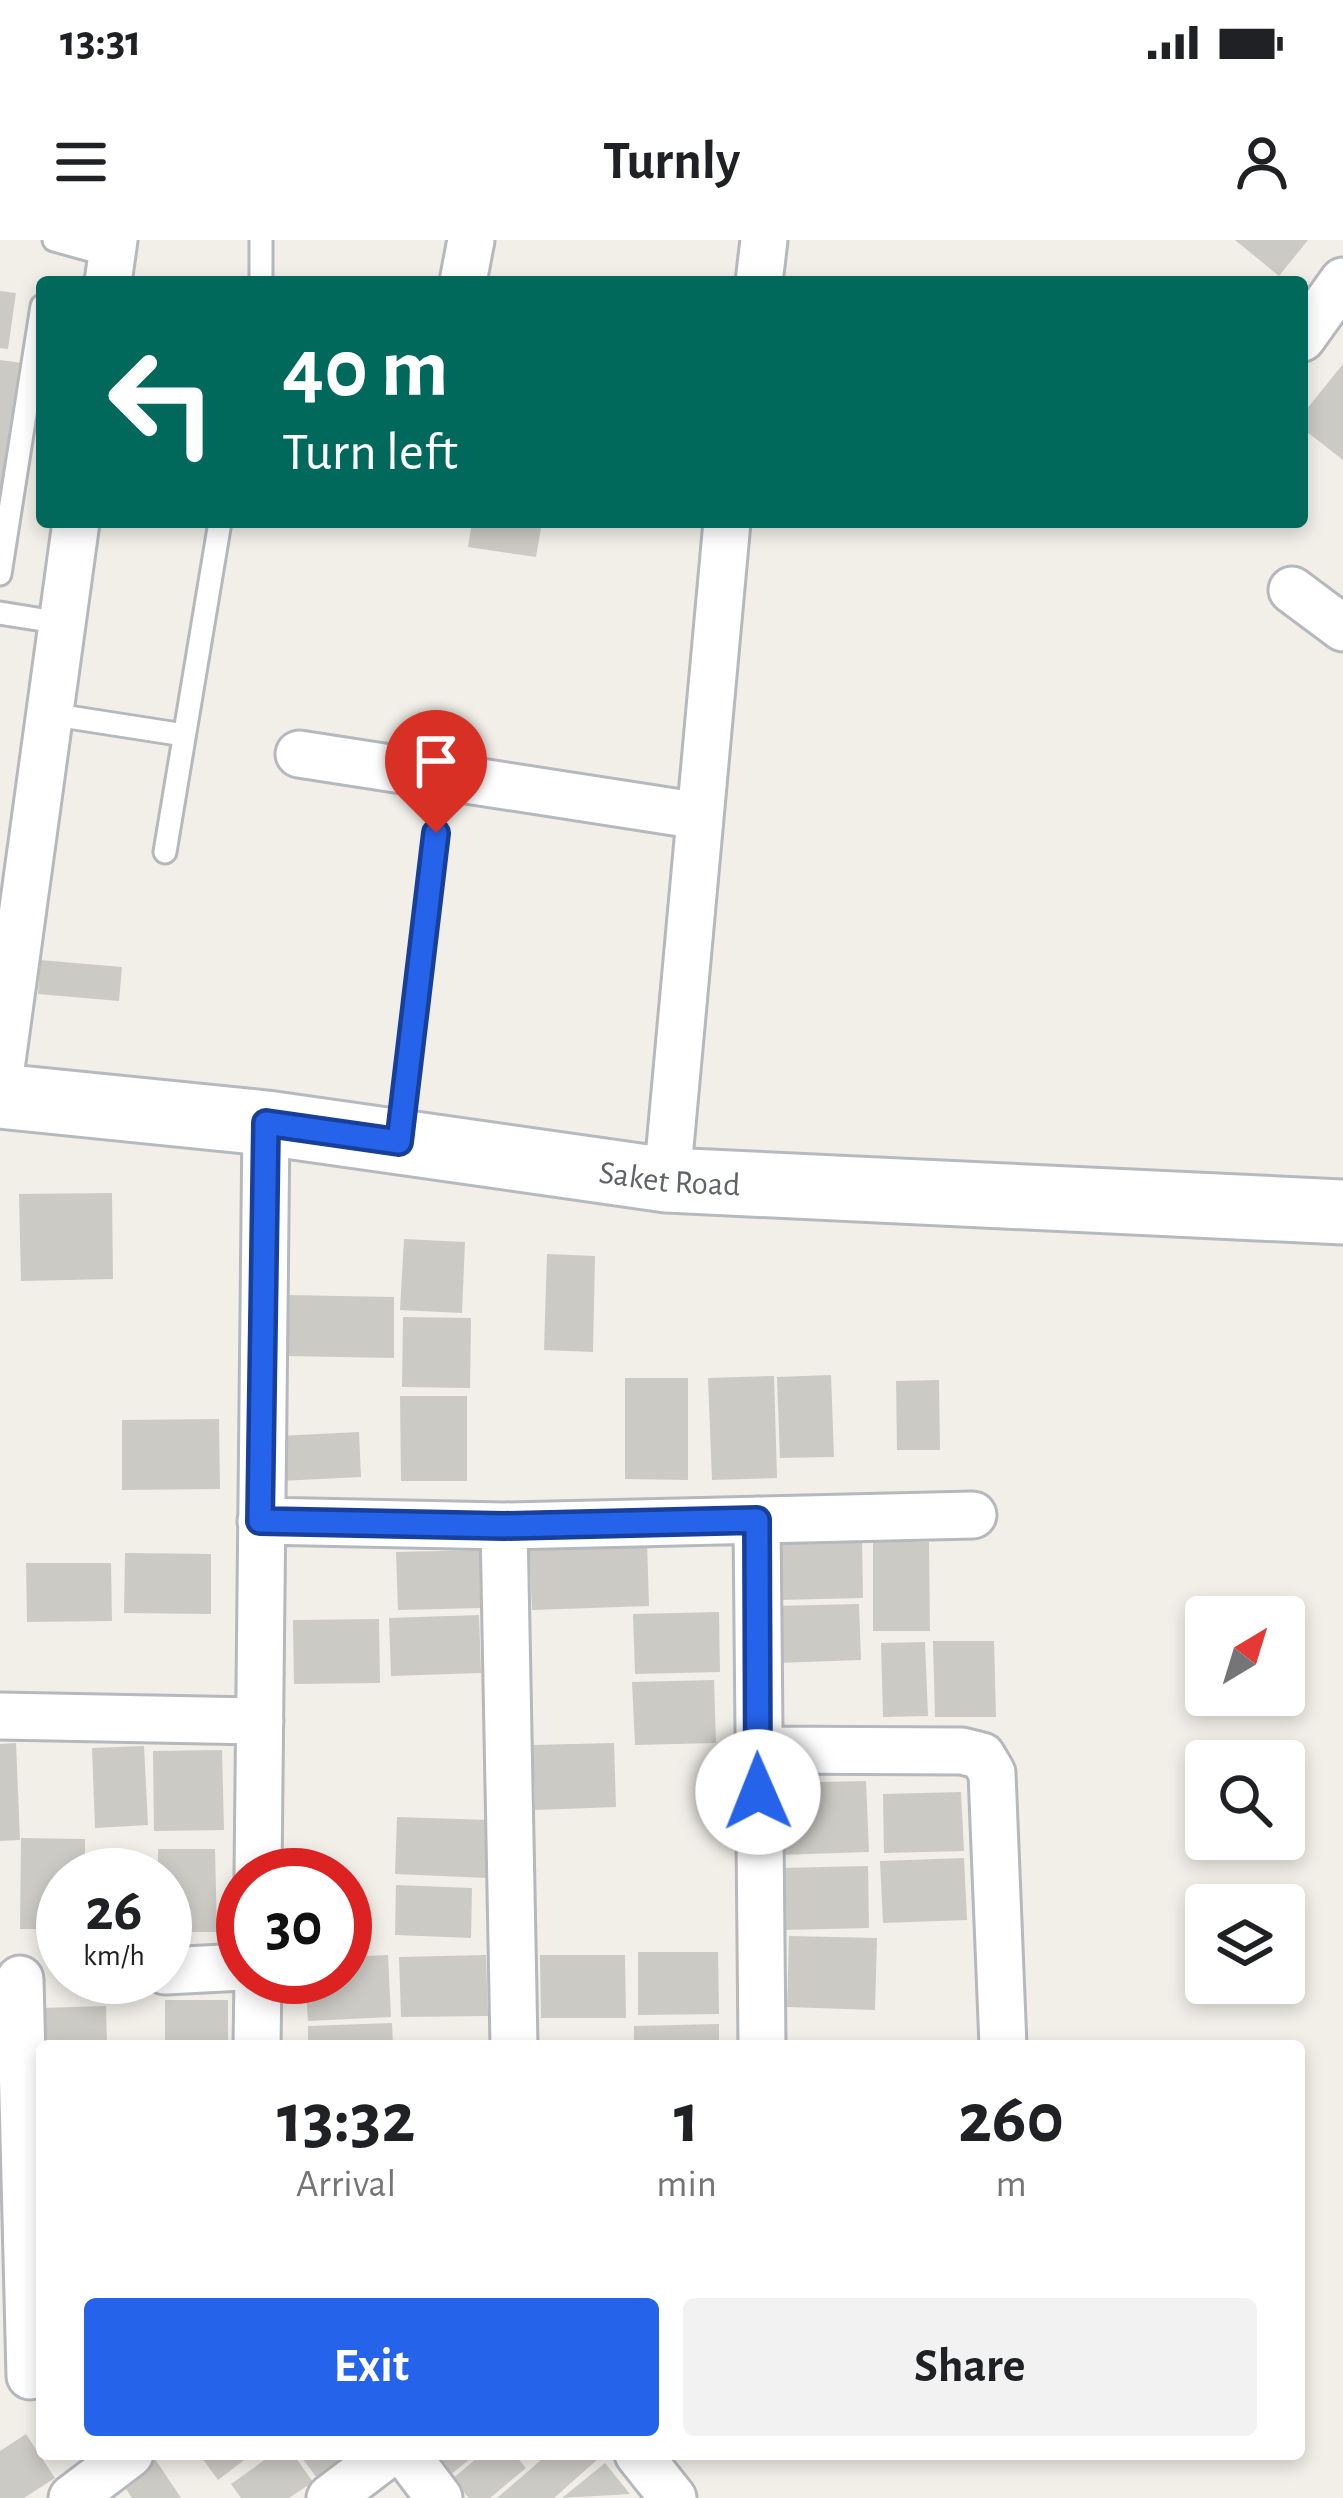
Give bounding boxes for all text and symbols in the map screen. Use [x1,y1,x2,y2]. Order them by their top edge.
text: 13:31 [60,19,142,64]
icon: menu [48,129,114,195]
icon: person [1229,129,1295,195]
text: Turnly [603,135,740,189]
icon: left [84,324,240,480]
text: 40 m [282,328,449,412]
text: Turn left [282,426,458,480]
pin [385,710,487,833]
icon: arrive [403,728,469,794]
street label: Saket Road [597,1157,741,1202]
north arrow [1185,1596,1305,1716]
map controls [1185,1596,1305,2004]
position arrow [695,1729,821,1855]
button: search [1185,1740,1305,1860]
speed limit sign: 30 [216,1848,372,2004]
text: 26 [85,1881,143,1941]
button: layers [1185,1884,1305,2004]
text: km/h [83,1941,145,1971]
text: 13:32 [277,2083,415,2155]
text: 1 [674,2083,700,2155]
text: 260 [958,2083,1064,2155]
text: Arrival [296,2165,396,2204]
text: min [656,2165,717,2204]
text: m [995,2165,1027,2204]
button: Exit [84,2298,659,2436]
button: Share [683,2298,1257,2436]

